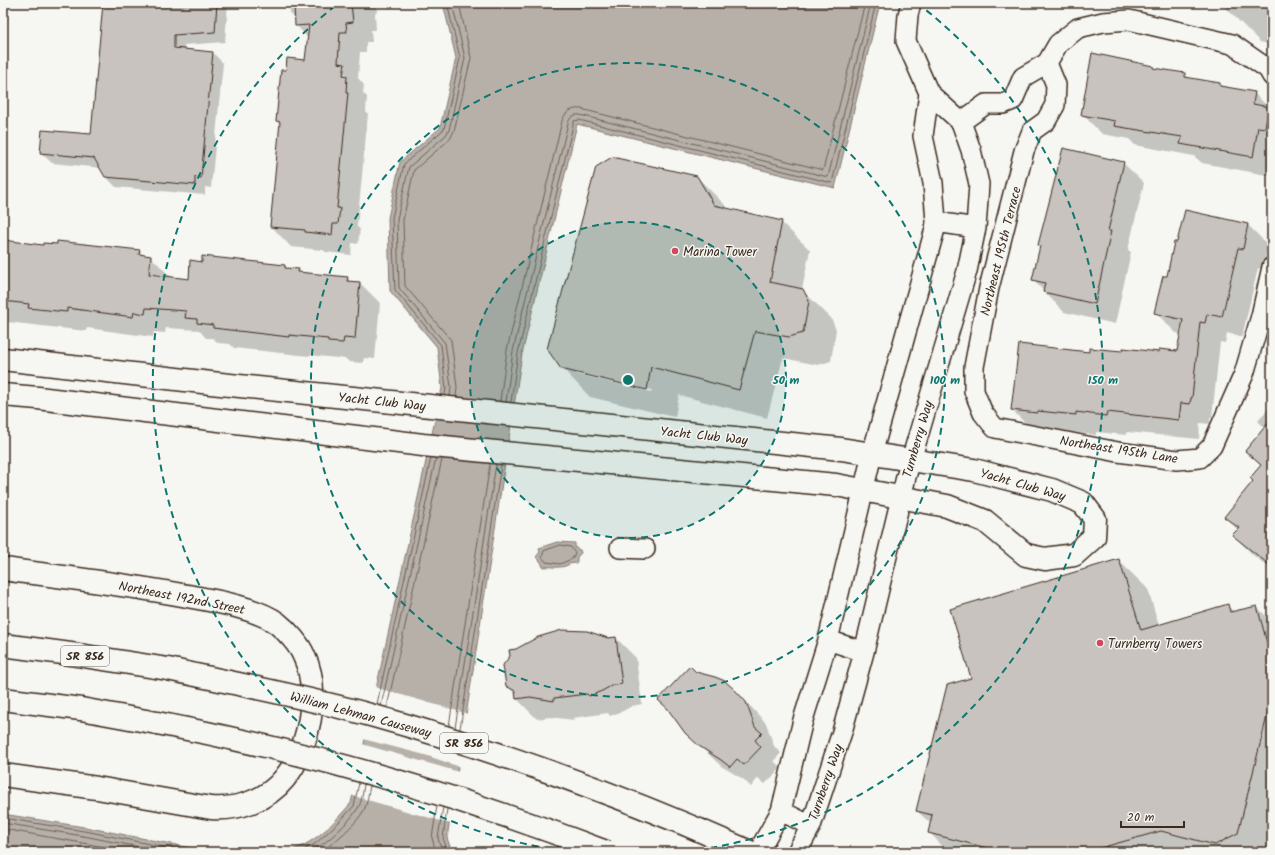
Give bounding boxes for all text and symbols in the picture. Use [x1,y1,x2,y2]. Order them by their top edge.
street label: Northeast 195th Terrace [975,184,1028,318]
place label: Marina Tower [683,242,757,263]
marker: Marina Tower [670,246,680,256]
text: 50 m [772,371,800,390]
text: 100 m [930,371,960,390]
text: 150 m [1088,371,1118,390]
centre of rings [621,373,635,387]
street label: Yacht Club Way [337,387,428,418]
street label: Turnberry Way [897,398,940,480]
street label: Yacht Club Way [659,421,750,452]
street label: Northeast 195th Lane [1058,431,1179,470]
street label: Yacht Club Way [977,463,1069,508]
street label: Northeast 192nd Street [117,576,248,621]
place label: Turnberry Towers [1108,634,1203,655]
marker: Turnberry Towers [1095,638,1105,648]
road number: SR 856 [61,646,109,666]
street label: William Lehman Causeway [288,686,434,745]
road number: SR 856 [440,733,488,753]
street label: Turnberry Way [804,741,850,823]
scale bar [1121,803,1184,829]
text: 20 m [1127,808,1155,827]

